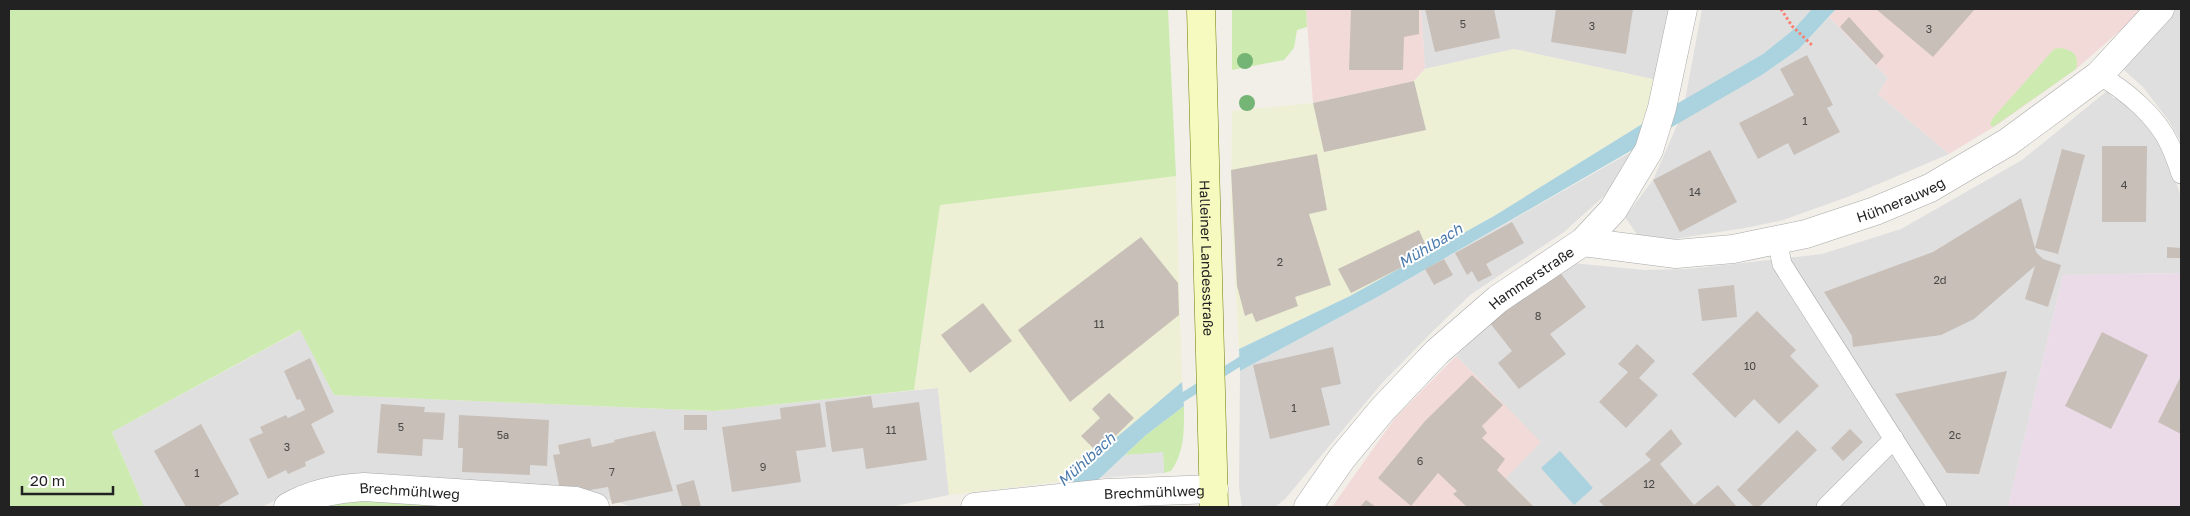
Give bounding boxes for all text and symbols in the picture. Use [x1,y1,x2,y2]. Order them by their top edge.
house number: 5 [1460,17,1466,30]
house number: 3 [1589,19,1595,32]
house number: 3 [1926,22,1932,35]
house number: 1 [1802,114,1808,127]
street label: Hühnerauweg [1854,173,1947,225]
house number: 4 [2121,178,2128,191]
street label: Halleiner Landesstraße [1197,180,1218,336]
house number: 14 [1689,185,1701,198]
water label: Mühlbach [1395,219,1466,271]
street label: Hammerstraße [1484,242,1577,312]
house number: 2 [1277,255,1283,268]
house number: 2d [1933,273,1947,286]
house number: 8 [1535,309,1542,322]
house number: 11 [1094,317,1104,330]
house number: 10 [1744,359,1756,372]
house number: 1 [1291,401,1297,414]
house number: 5 [398,420,404,433]
house number: 11 [886,423,896,436]
house number: 5a [497,428,509,441]
water label: Mühlbach [1054,428,1119,489]
house number: 2c [1949,428,1961,441]
house number: 3 [284,440,290,453]
house number: 6 [1417,454,1424,467]
house number: 9 [760,460,766,473]
scale bar [22,464,114,496]
house number: 7 [609,465,615,478]
house number: 1 [194,466,200,479]
text: 20 m [30,471,65,489]
house number: 12 [1643,477,1655,490]
street label: Brechmühlweg [359,478,460,502]
street label: Brechmühlweg [1103,481,1205,502]

